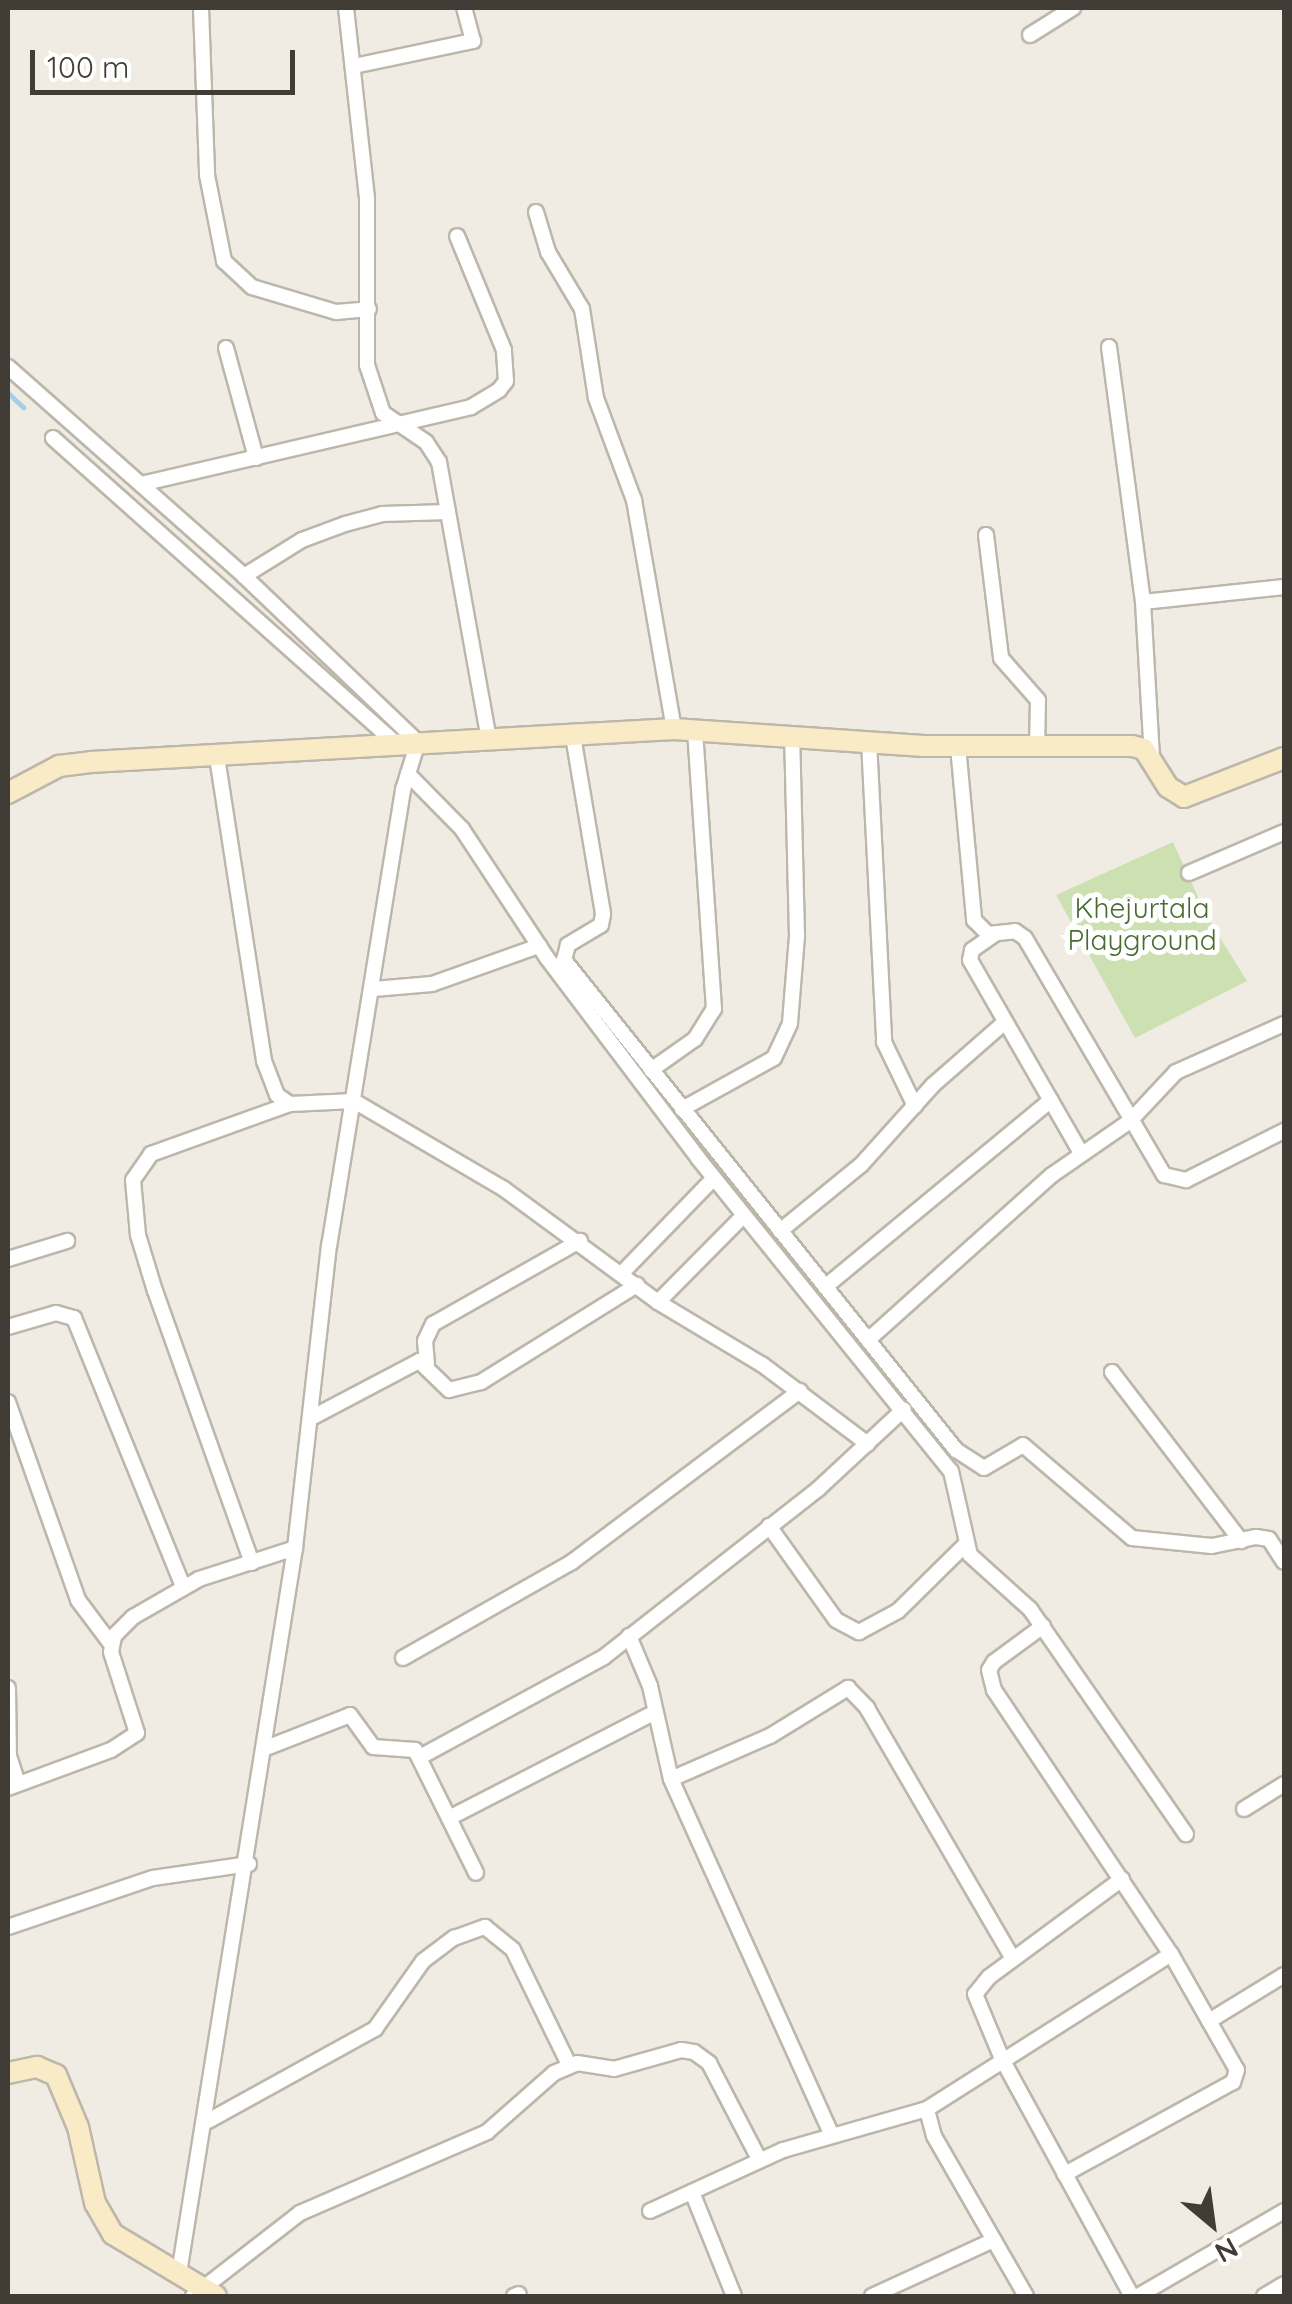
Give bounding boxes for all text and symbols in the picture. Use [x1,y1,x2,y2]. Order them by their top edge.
scale bar [35,30,300,92]
text: 100 m [47,48,129,86]
park label: Khejurtala Playground [1067,891,1217,957]
north arrow [1162,2174,1262,2274]
text: N [1209,2230,1244,2271]

